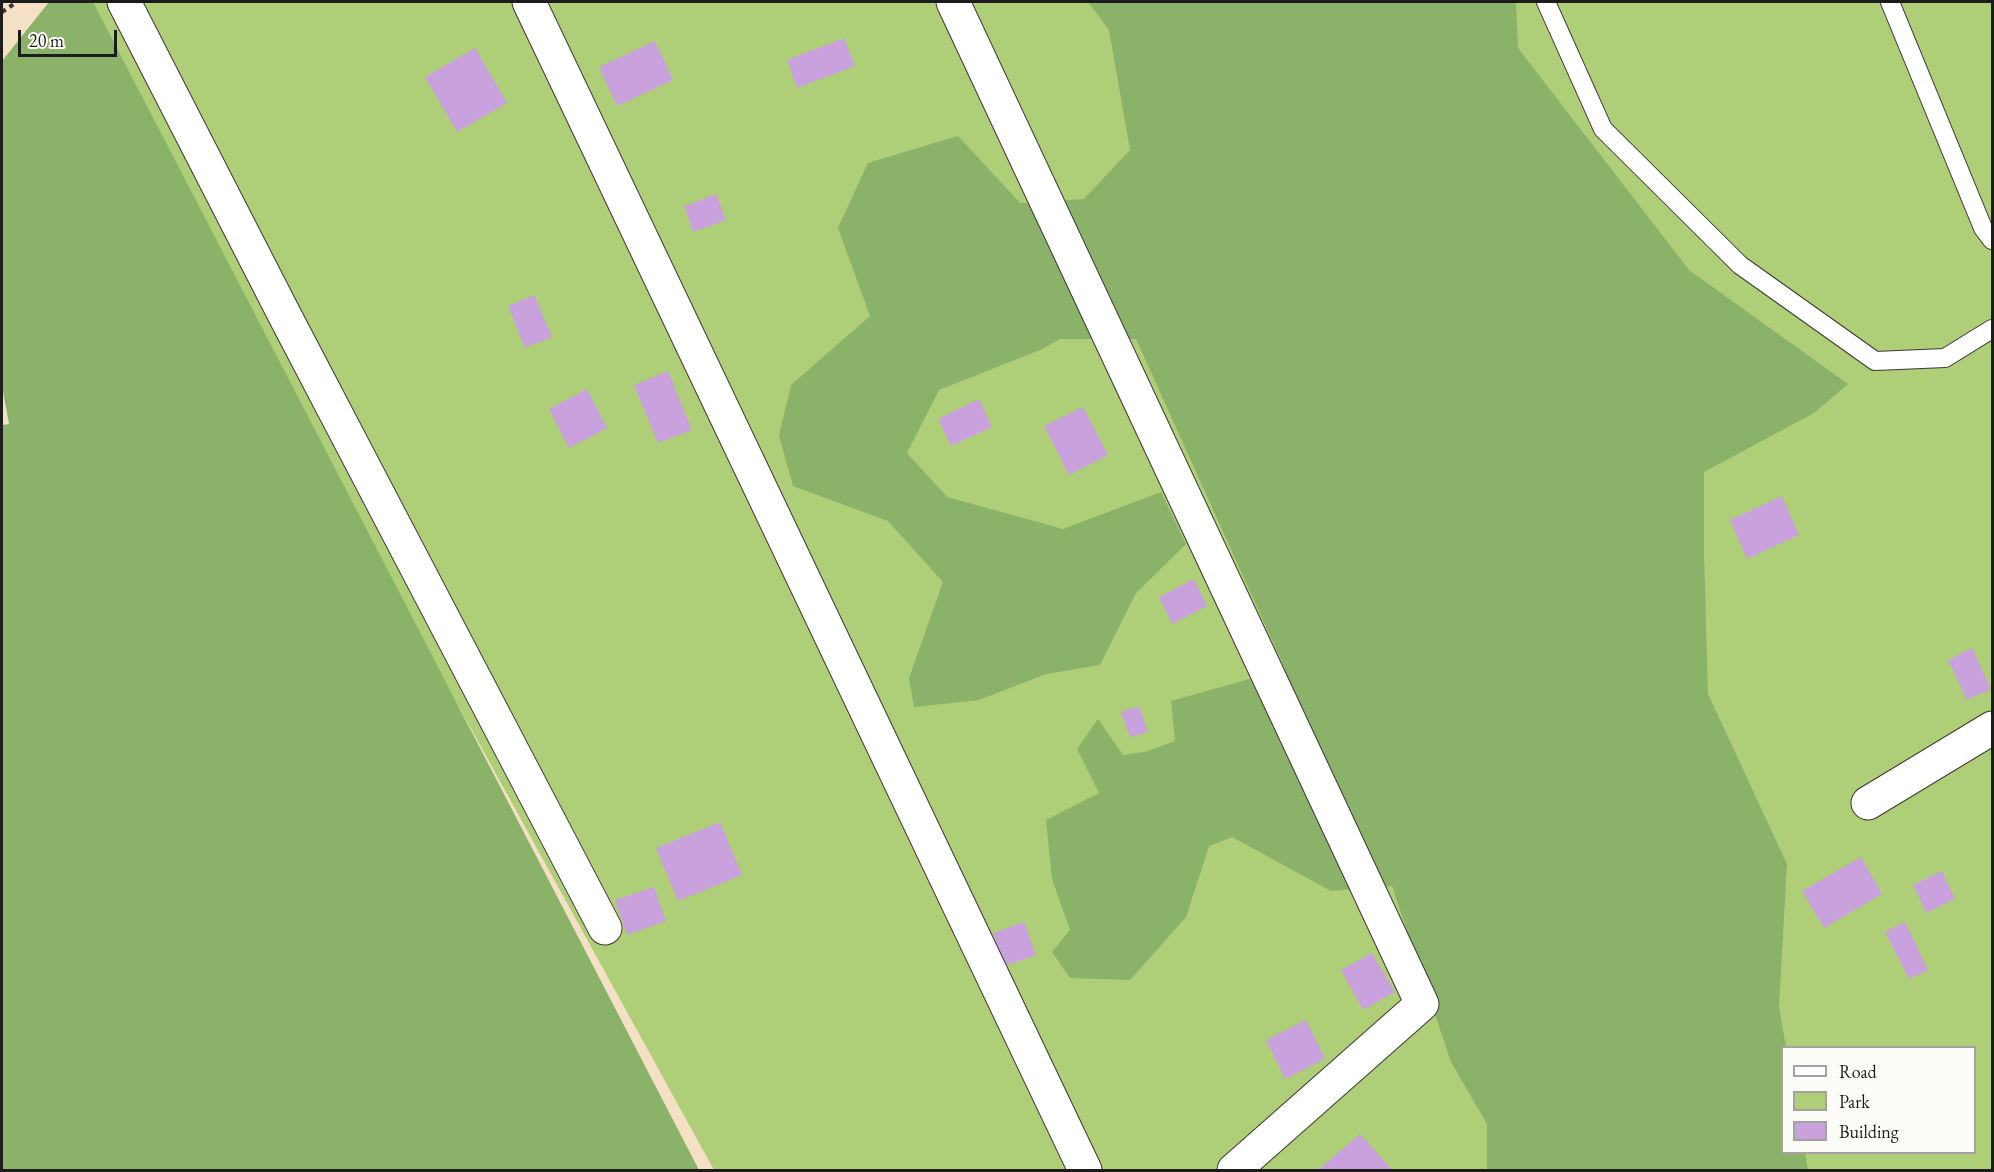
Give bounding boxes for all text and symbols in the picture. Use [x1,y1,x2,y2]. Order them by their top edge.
scale bar [21,18,120,56]
text: 20 m [29,29,64,52]
legend [1781,1046,1976,1154]
text: Road [1839,1060,1877,1083]
text: Park [1839,1090,1870,1113]
text: Building [1839,1120,1899,1143]

